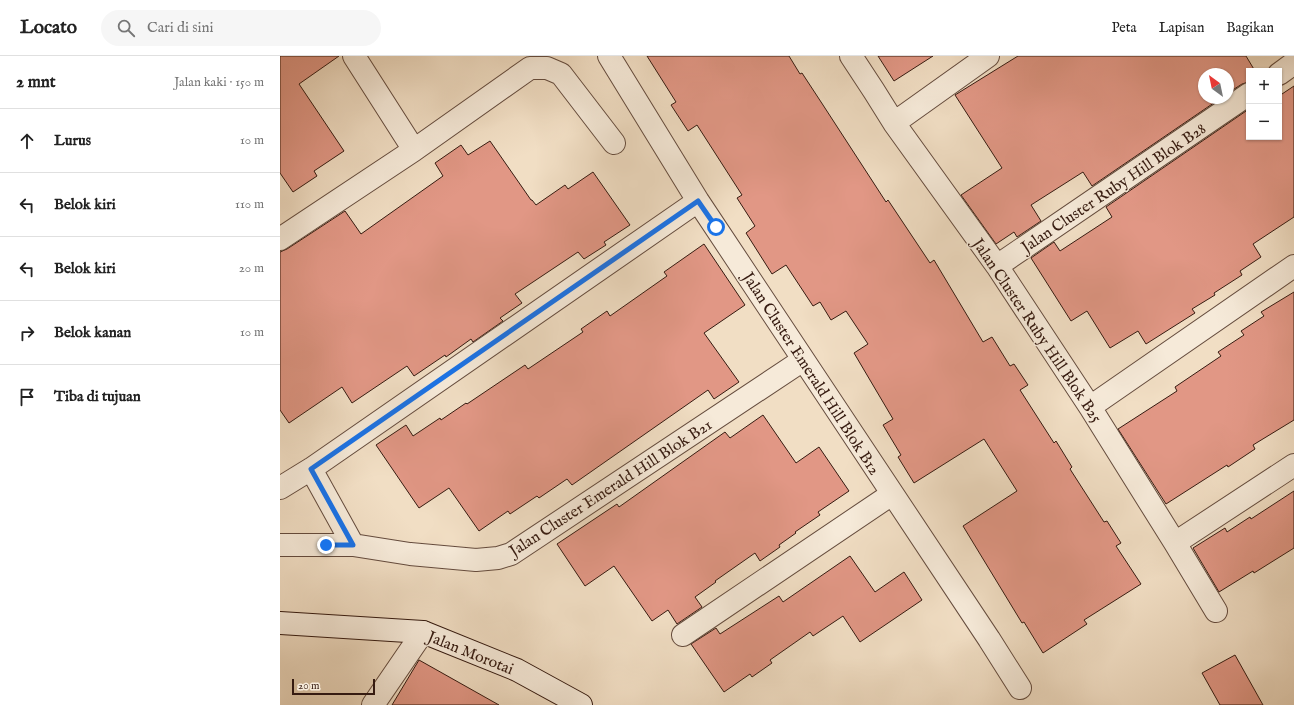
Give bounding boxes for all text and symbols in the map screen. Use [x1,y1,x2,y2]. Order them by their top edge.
search box [101,10,381,46]
text: Locato [20,16,77,40]
icon: search [115,17,137,39]
text: Cari di sini [147,18,214,37]
text: Peta [1111,19,1137,37]
text: Lapisan [1159,19,1204,37]
text: Bagikan [1226,19,1274,37]
north arrow [1198,68,1234,104]
map controls [1246,68,1282,140]
button: + [1246,68,1282,104]
text: 2 mnt [16,72,56,93]
text: Jalan kaki · 150 m [174,74,264,91]
button: − [1246,104,1282,140]
street label: Jalan Cluster Ruby Hill Blok B28 [1016,119,1210,259]
icon: ahead [16,130,38,152]
text: Lurus [54,131,91,150]
text: 10 m [240,132,264,149]
icon: left [16,194,38,216]
text: Belok kiri [54,195,116,214]
text: 110 m [235,196,264,213]
route start [707,218,725,236]
street label: Jalan Cluster Ruby Hill Blok B25 [966,234,1106,427]
icon: left [16,258,38,280]
text: Belok kiri [54,259,116,278]
text: 20 m [239,260,264,277]
street label: Jalan Cluster Emerald Hill Blok B12 [736,267,883,479]
icon: right [16,322,38,344]
text: Belok kanan [54,323,131,342]
text: 10 m [240,324,264,341]
icon: arrive [16,386,38,408]
text: Tiba di tujuan [54,387,141,406]
street label: Jalan Cluster Emerald Hill Blok B21 [504,415,716,563]
route end [317,536,335,554]
street label: Jalan Morotai [422,627,516,680]
scale bar [292,677,375,696]
text: 20 m [298,679,319,693]

